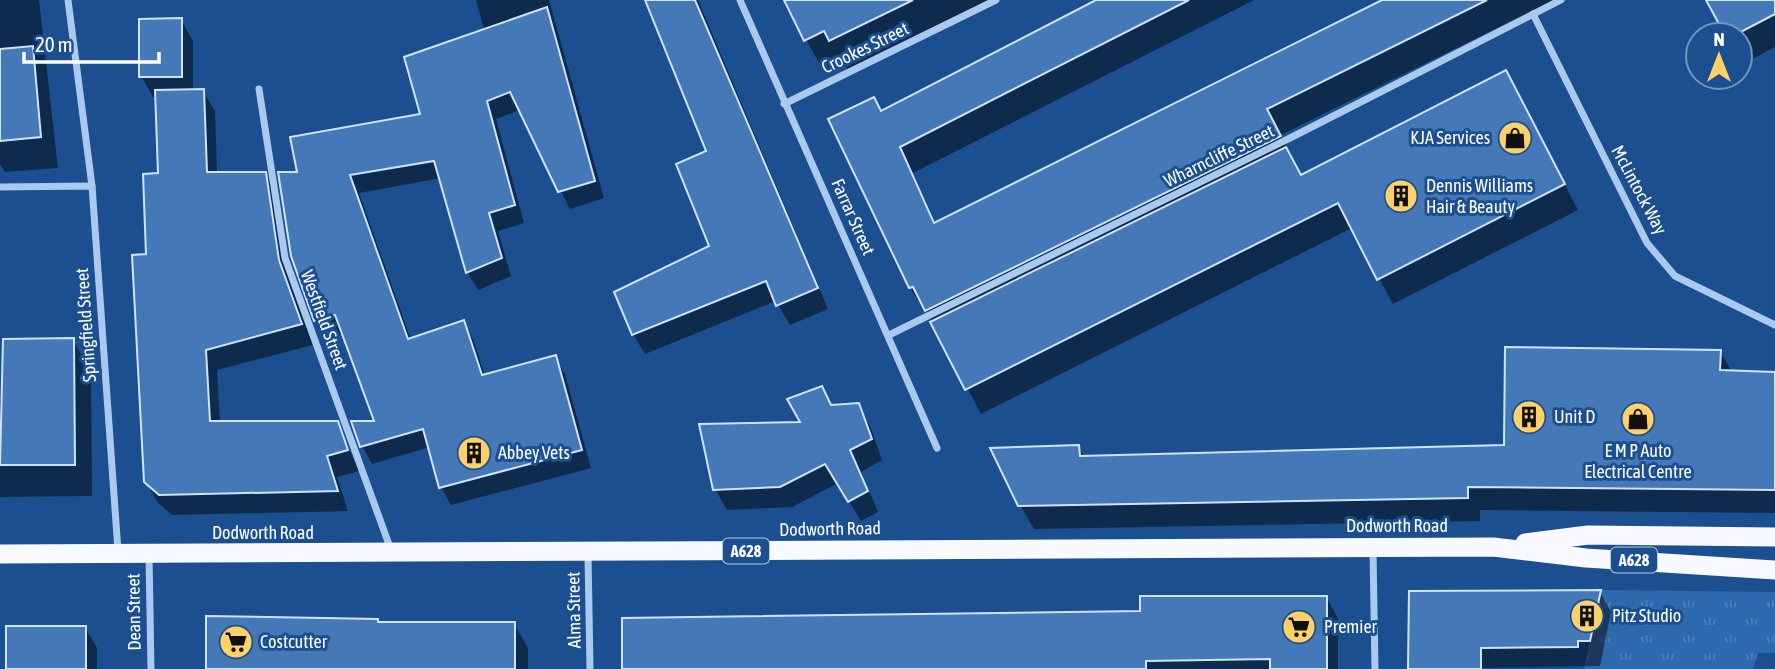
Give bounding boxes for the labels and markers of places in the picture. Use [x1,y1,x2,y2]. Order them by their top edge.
shop icon: KJA Services [1496,119,1534,157]
place label: KJA Services [1410,127,1490,148]
place label: Dennis Williams Hair & Beauty [1426,175,1533,217]
building icon: Dennis Williams Hair & Beauty [1382,177,1420,215]
building icon: Unit D [1510,398,1548,436]
shop icon: E M P Auto Electrical Centre [1619,400,1657,438]
place label: Unit D [1554,406,1595,427]
building icon: Abbey Vets [455,434,493,472]
place label: E M P Auto Electrical Centre [1584,440,1692,482]
place label: Abbey Vets [498,442,570,463]
building icon: Pitz Studio [1568,597,1606,635]
place label: Pitz Studio [1612,605,1681,626]
supermarket icon: Premier [1280,608,1318,646]
place label: Premier [1324,616,1378,637]
supermarket icon: Costcutter [217,623,255,661]
place label: Costcutter [260,631,328,652]

